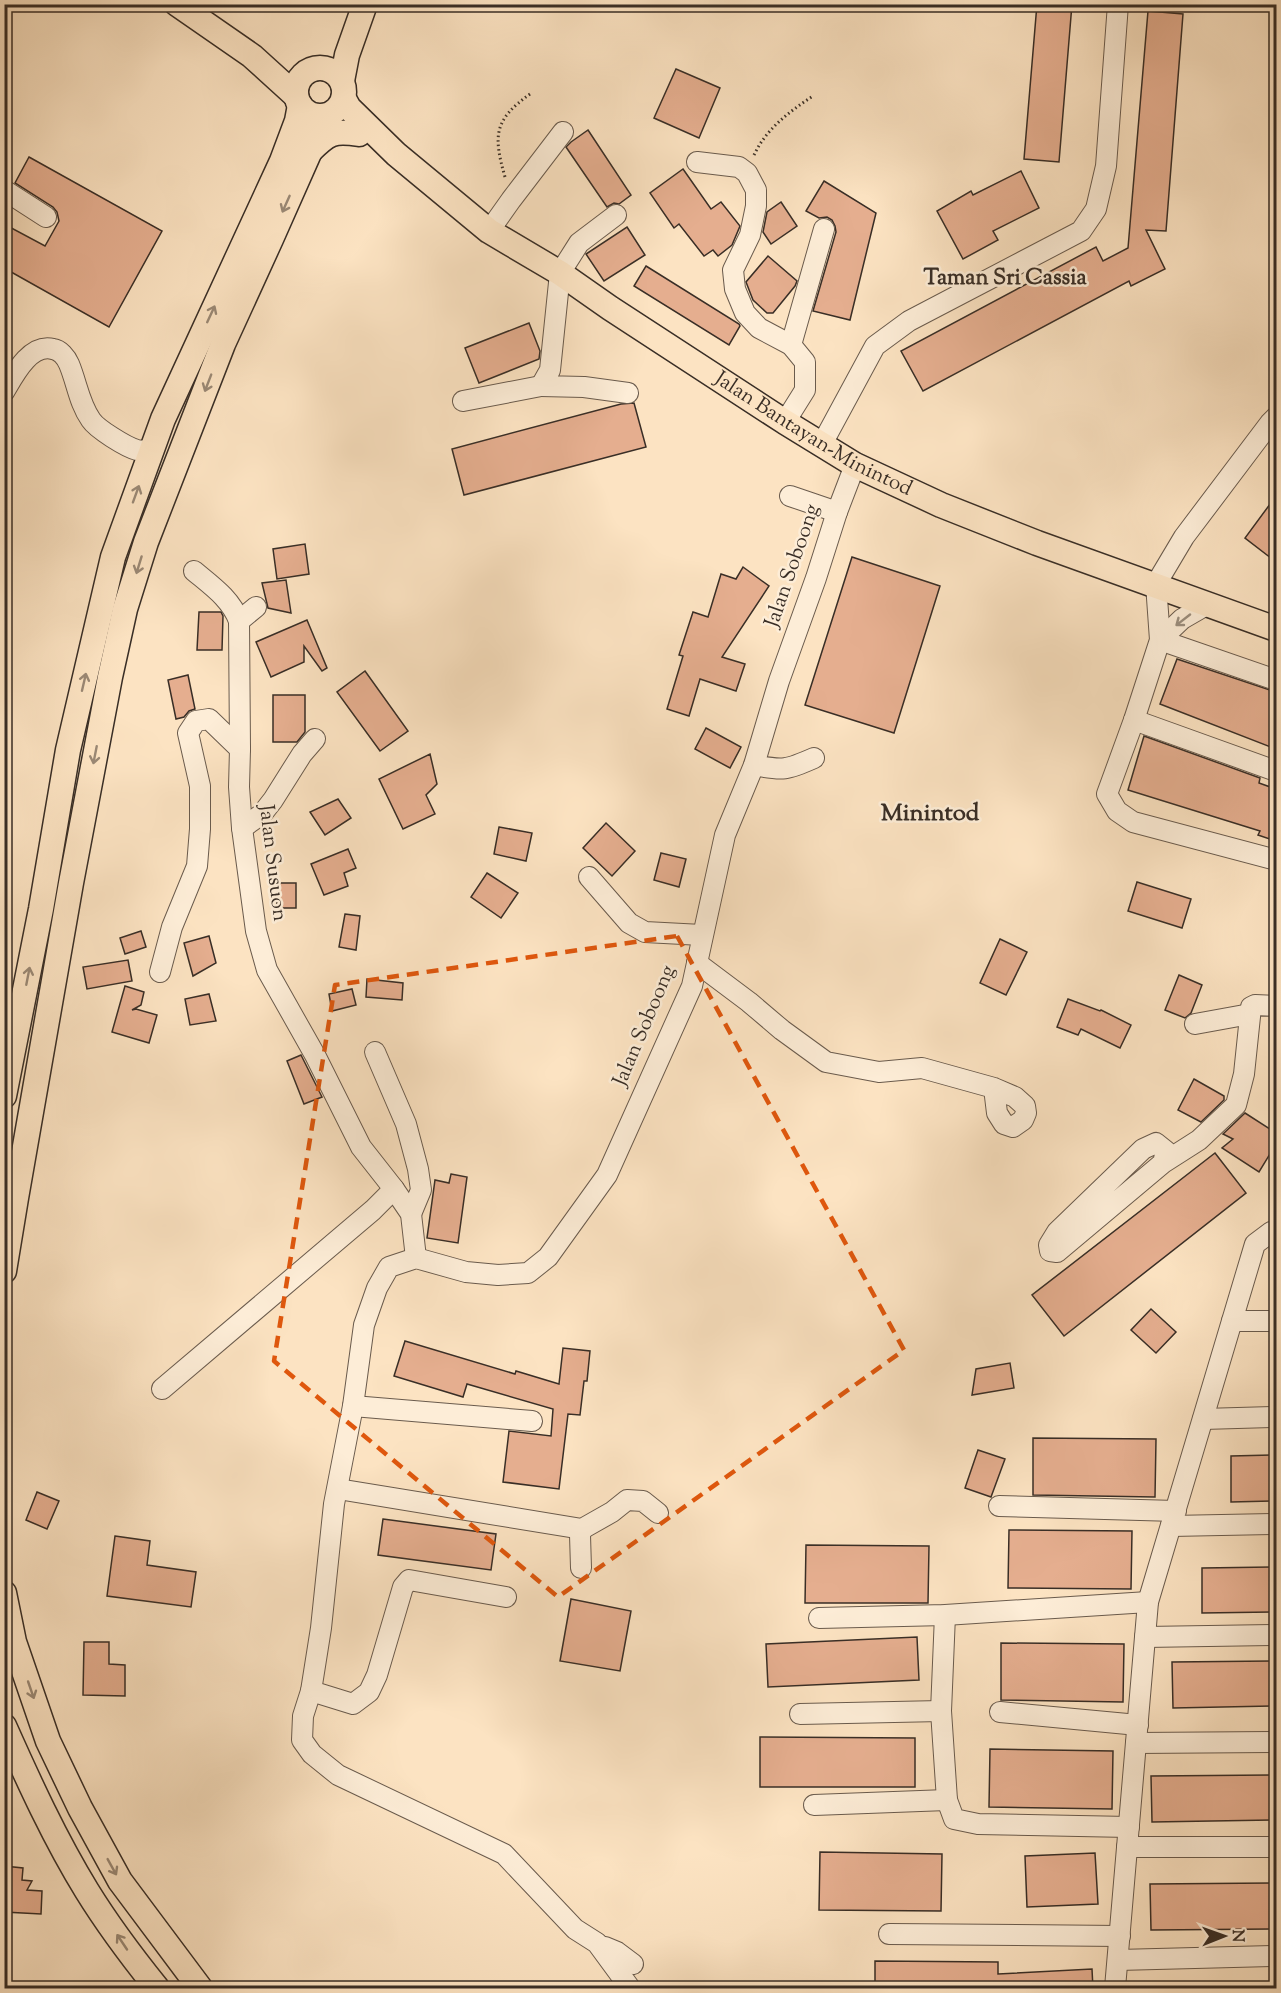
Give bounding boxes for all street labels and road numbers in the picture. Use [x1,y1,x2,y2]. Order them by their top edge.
street label: Jalan Bantayan-Minintod [707,364,917,505]
street label: Jalan Soboong [758,500,828,633]
street label: Jalan Susuon [250,802,294,923]
street label: Jalan Soboong [606,961,684,1092]

